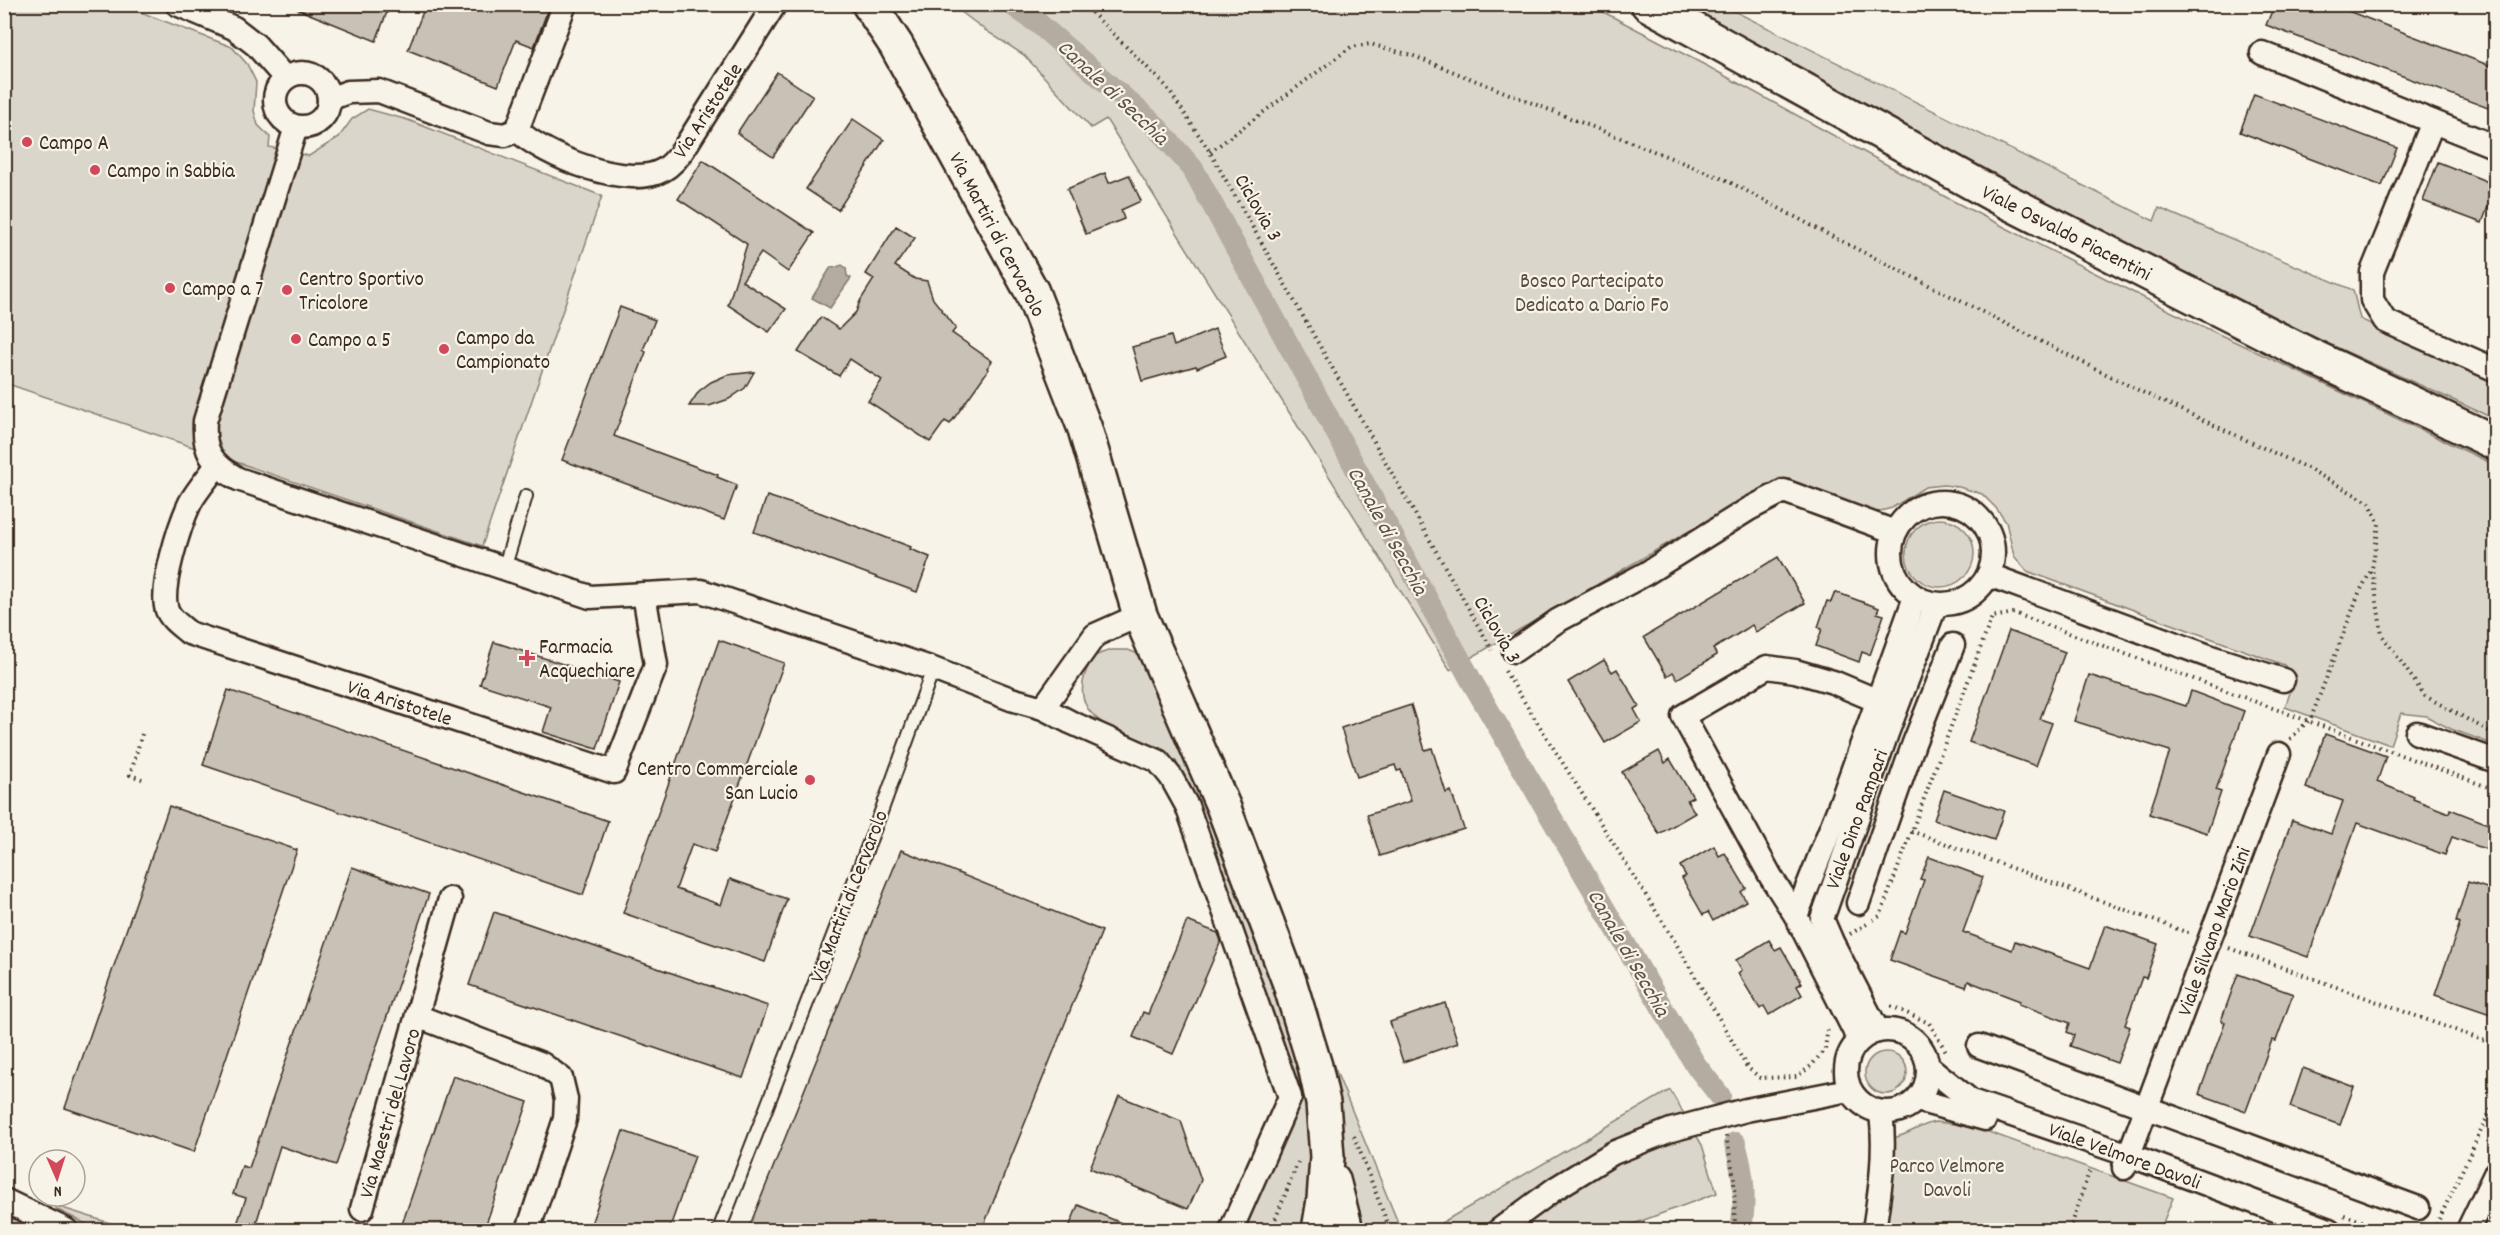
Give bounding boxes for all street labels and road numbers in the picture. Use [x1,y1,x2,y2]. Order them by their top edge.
street label: Via Aristotele [667,58,752,165]
street label: Via Martiri di Cervarolo [939,148,1051,323]
street label: Ciclovia 3 [1225,169,1288,248]
street label: Viale Osvaldo Piacentini [1975,179,2156,291]
street label: Ciclovia 3 [1464,591,1527,670]
street label: Via Aristotele [343,674,455,736]
street label: Viale Dino Pampari [1820,746,1898,894]
street label: Via Martiri di Cervarolo [804,806,898,988]
street label: Viale Silvano Mario Zini [2171,843,2260,1021]
street label: Via Maestri del Lavoro [353,1025,431,1202]
street label: Viale Velmore Davoli [2043,1116,2205,1199]

